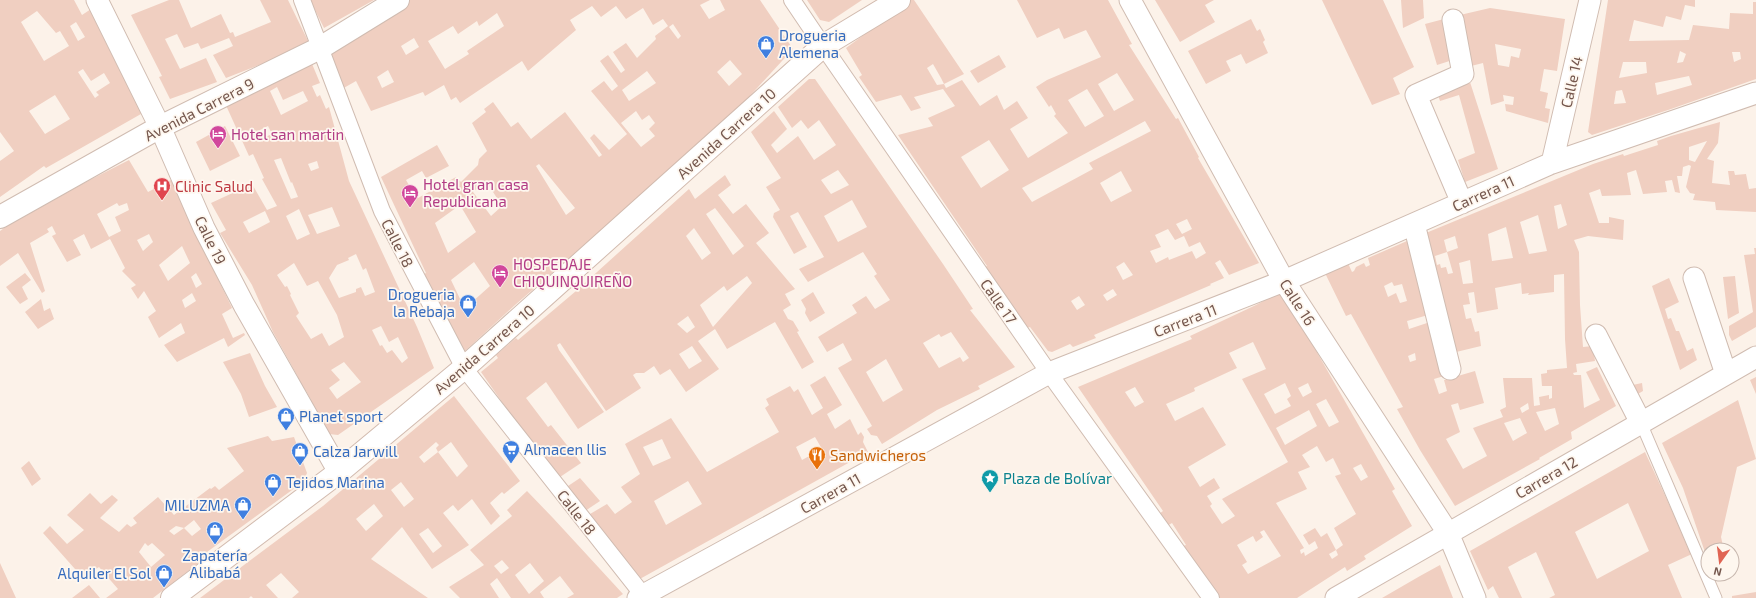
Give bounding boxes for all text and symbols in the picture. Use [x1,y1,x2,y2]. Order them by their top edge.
place label: Drogueria Alemena [779,26,846,61]
shop icon: Drogueria Alemena [756,34,776,59]
street label: Calle 14 [1556,54,1586,110]
street label: Avenida Carrera 9 [141,74,257,144]
street label: Avenida Carrera 10 [673,84,779,182]
hotel icon: Hotel san martin [208,124,228,149]
place label: Hotel san martin [231,125,344,143]
street label: Carrera 11 [1449,171,1517,215]
place label: Hotel gran casa Republicana [423,175,529,210]
hospital icon: Clinic Salud [152,176,172,201]
place label: Clinic Salud [175,177,253,195]
hotel icon: Hotel gran casa Republicana [400,183,420,208]
street label: Calle 19 [192,213,230,267]
street label: Calle 18 [378,216,418,270]
place label: HOSPEDAJE CHIQUINQUIREÑO [513,255,632,291]
hotel icon: HOSPEDAJE CHIQUINQUIREÑO [490,263,510,288]
street label: Calle 17 [977,275,1021,327]
street label: Calle 16 [1276,275,1320,329]
place label: Drogueria la Rebaja [388,285,455,321]
shop icon: Drogueria la Rebaja [458,293,478,318]
street label: Carrera 11 [1151,300,1219,340]
street label: Avenida Carrera 10 [430,301,538,397]
shop icon: Planet sport [276,406,296,431]
place label: Planet sport [299,407,383,425]
supermarket icon: Almacen llis [501,439,521,464]
place label: Almacen llis [524,440,607,458]
shop icon: Calza Jarwill [290,441,310,466]
place label: Calza Jarwill [313,442,398,460]
restaurant icon: Sandwicheros [807,445,827,470]
place label: Sandwicheros [830,446,926,464]
street label: Carrera 12 [1512,452,1580,502]
place icon: Plaza de Bolívar [980,468,1000,493]
street label: Carrera 11 [797,469,863,517]
place label: Plaza de Bolívar [1003,469,1112,487]
shop icon: Tejidos Marina [263,472,283,497]
place label: Tejidos Marina [286,473,385,492]
street label: Calle 18 [554,486,600,538]
shop icon: MILUZMA [233,495,253,520]
place label: MILUZMA [165,496,231,514]
shop icon: Zapatería Alibabá [205,520,225,545]
north arrow [1700,542,1740,582]
place label: Zapatería Alibabá [182,546,248,581]
shop icon: Alquiler El Sol [154,563,174,588]
place label: Alquiler El Sol [58,564,152,582]
text: N [1712,565,1723,579]

